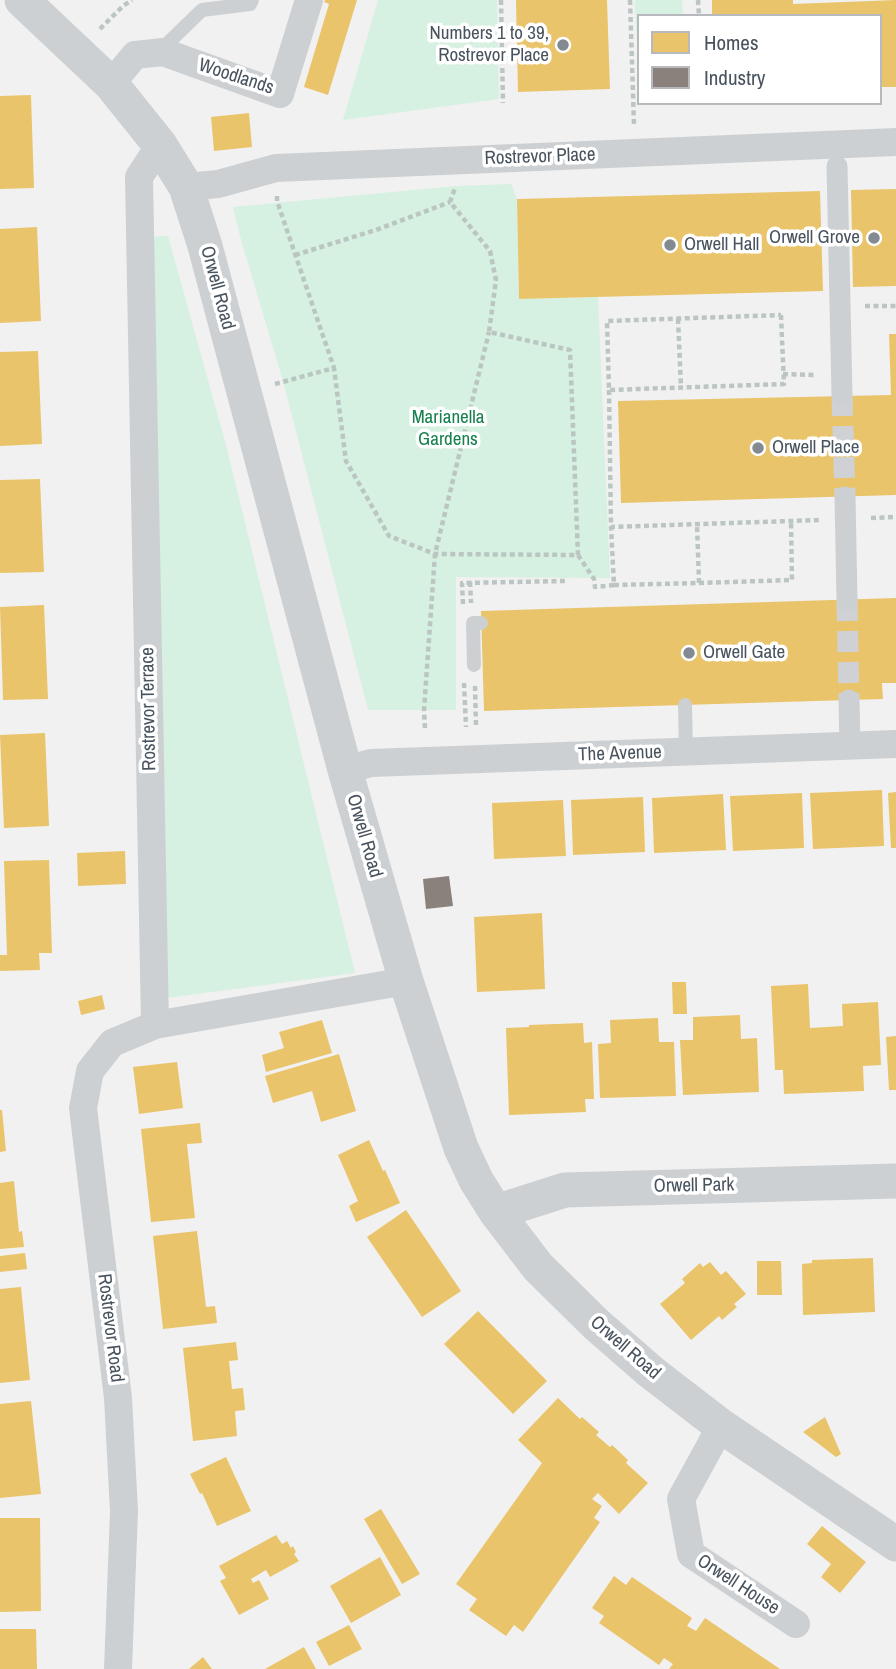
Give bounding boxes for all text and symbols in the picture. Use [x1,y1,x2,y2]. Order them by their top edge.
legend [637,14,882,105]
place label: Numbers 1 to 39, Rostrevor Place [429,23,549,67]
text: Homes [704,28,759,57]
marker: Numbers 1 to 39, Rostrevor Place [555,37,571,53]
street label: Woodlands [196,54,276,100]
text: Industry [704,63,765,92]
street label: Rostrevor Place [484,144,596,170]
place label: Orwell Grove [769,227,860,249]
marker: Orwell Grove [866,230,882,246]
place label: Orwell Hall [684,234,759,256]
marker: Orwell Hall [662,237,678,253]
street label: Orwell Road [195,244,239,332]
park label: Marianella Gardens [412,407,484,451]
place label: Orwell Place [772,437,859,459]
marker: Orwell Place [750,440,766,456]
place label: Orwell Gate [703,642,785,664]
marker: Orwell Gate [681,645,697,661]
street label: Rostrevor Terrace [137,647,161,771]
street label: The Avenue [578,741,662,767]
street label: Orwell Road [341,792,387,880]
street label: Orwell Park [654,1174,734,1198]
street label: Rostrevor Road [92,1272,128,1384]
street label: Orwell Road [585,1311,665,1385]
street label: Orwell House [693,1550,783,1620]

